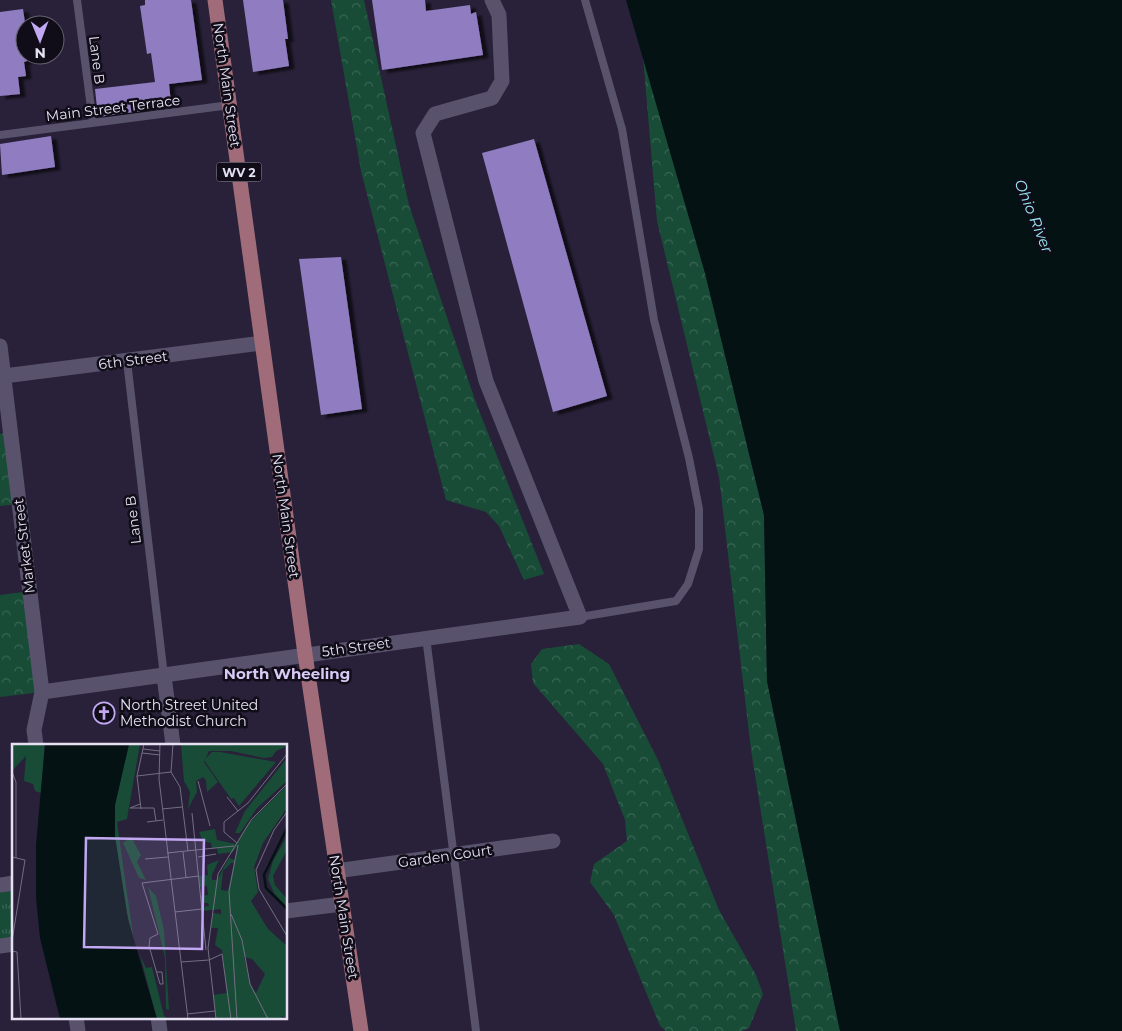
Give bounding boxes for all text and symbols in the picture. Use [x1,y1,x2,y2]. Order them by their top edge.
north arrow [15,15,65,65]
street label: North Main Street [209,22,245,149]
street label: Lane B [85,35,109,85]
text: N [34,44,46,62]
street label: Main Street Terrace [45,91,181,125]
road number: WV 2 [216,162,262,182]
water label: Ohio River [1011,176,1058,257]
street label: 6th Street [97,347,169,373]
street label: North Main Street [268,453,304,580]
street label: Lane B [121,495,145,545]
street label: Market Street [9,497,39,594]
street label: 5th Street [321,633,392,661]
district label: North Wheeling [224,664,350,683]
place label: North Street United Methodist Church [120,696,258,730]
church icon: North Street United Methodist Church [92,701,116,725]
inset map [12,744,288,1018]
street label: Garden Court [397,840,494,872]
street label: North Main Street [325,854,363,981]

